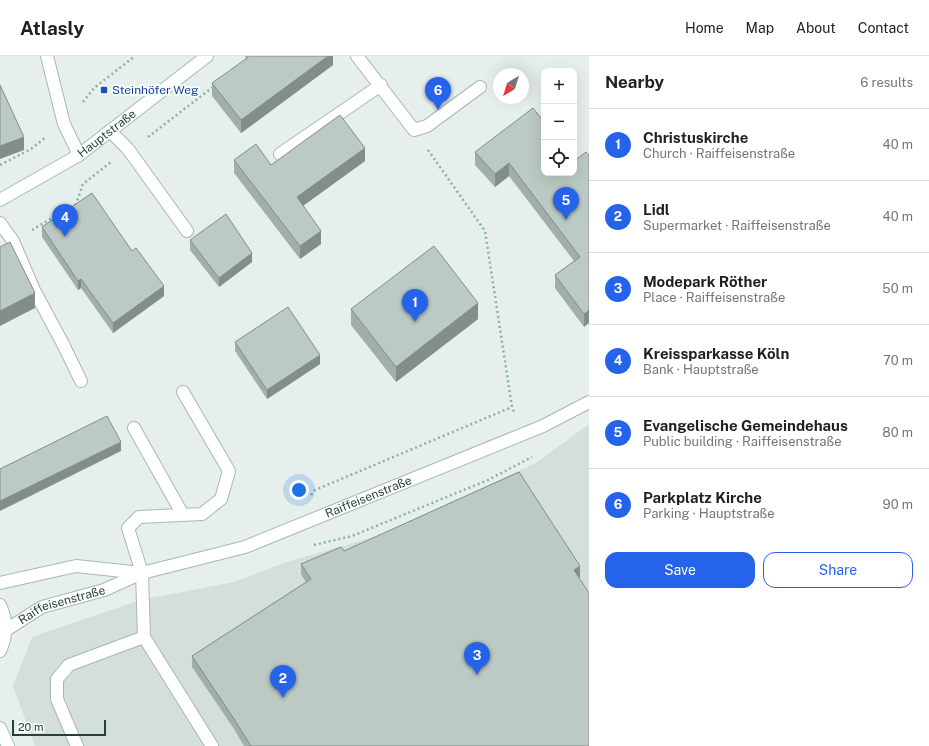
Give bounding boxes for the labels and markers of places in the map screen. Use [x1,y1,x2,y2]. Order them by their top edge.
pin: 6 [425,77,451,110]
place label: Steinhöfer Weg [112,83,198,97]
marker: Steinhöfer Weg [99,85,109,95]
pin: 5 [553,187,579,220]
pin: 4 [52,204,78,237]
pin: 1 [402,289,428,322]
pin: 3 [464,642,490,675]
pin: 2 [270,665,296,698]

